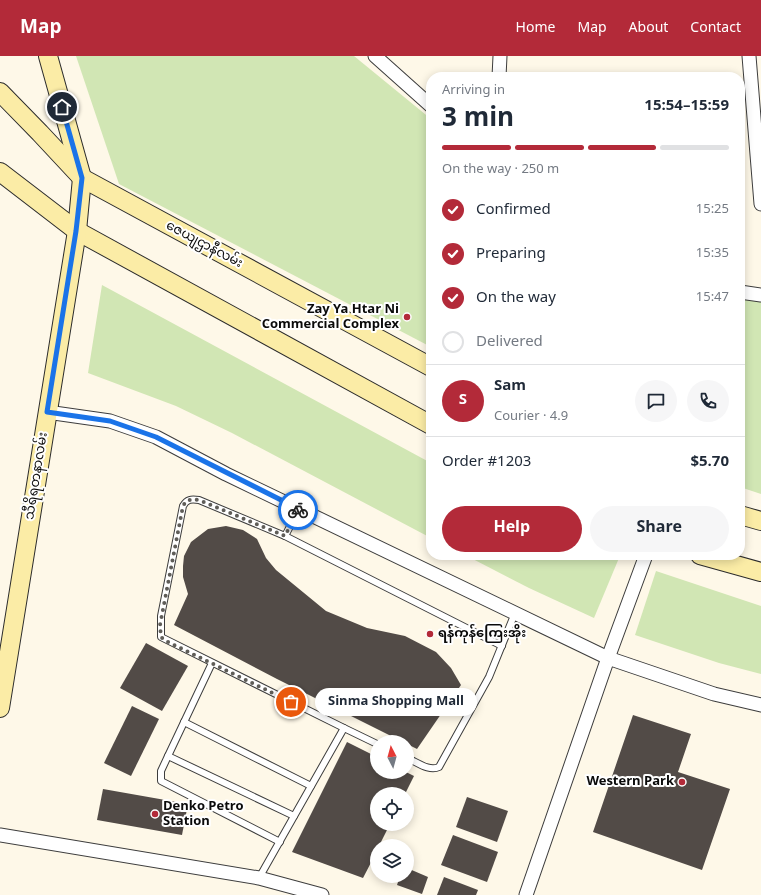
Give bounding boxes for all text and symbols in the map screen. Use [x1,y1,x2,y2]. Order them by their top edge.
text: Map [20,8,61,49]
text: Home [516,13,555,44]
text: Map [577,13,607,44]
text: About [629,13,668,44]
text: Contact [690,13,741,44]
text: Arriving in [442,77,505,105]
pin [45,90,79,124]
text: 15:54–15:59 [644,90,729,123]
text: 3 min [442,92,514,148]
icon: home [51,96,73,118]
text: On the way · 250 m [442,156,559,184]
text: Confirmed [476,194,551,227]
text: 15:25 [696,196,729,224]
icon: check [442,199,464,221]
street label: ဇေယျဌာနီလမ်း [160,213,248,277]
text: Preparing [476,238,546,271]
text: 15:35 [696,240,729,268]
icon: check [442,243,464,265]
text: On the way [476,282,556,315]
text: 15:47 [696,284,729,312]
icon: check [442,287,464,309]
place label: Zay Ya Htar Ni Commercial Complex [262,296,399,339]
marker: Zay Ya Htar Ni Commercial Complex [402,312,412,322]
text: Delivered [476,326,543,359]
text: Sam [494,370,526,403]
button: chat [635,380,677,422]
button: phone [687,380,729,422]
text: S [459,384,467,417]
text: Courier · 4.9 [494,403,568,431]
street label: သီရိရတနာလမ်း [16,430,58,522]
text: Order #1203 [442,446,531,479]
text: $5.70 [690,446,729,479]
courier [278,490,318,530]
icon: bike [287,499,309,521]
button: Help [442,506,582,552]
button: Share [590,506,729,552]
place label: ရန်ကုန်ကြေးအိုး [438,620,526,648]
marker: ရန်ကုန်ကြေးအိုး [425,629,435,639]
pin [274,685,308,719]
callout: Sinma Shopping Mall [315,688,477,716]
text: Sinma Shopping Mall [328,688,464,716]
icon: bag [280,691,302,713]
north arrow [370,735,414,779]
map controls [370,735,414,883]
place label: Western Park [586,768,675,796]
marker: Western Park [677,777,687,787]
button: locate [370,787,414,831]
place label: Denko Petro Station [163,793,244,836]
marker: Denko Petro Station [150,809,160,819]
button: layers [370,839,414,883]

